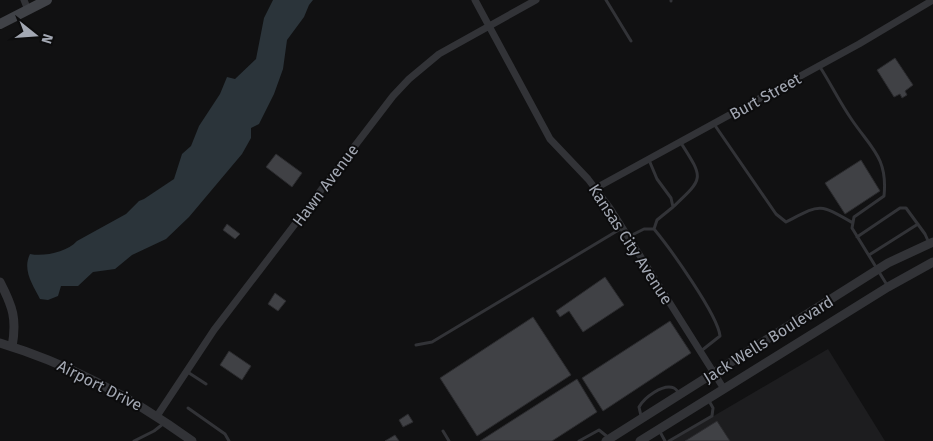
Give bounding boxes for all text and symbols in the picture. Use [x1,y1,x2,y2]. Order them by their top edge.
north arrow [10,10,60,60]
text: N [37,32,56,46]
street label: Burt Street [726,69,804,124]
street label: Hawn Avenue [288,141,362,230]
street label: Kansas City Avenue [585,181,676,308]
street label: Jack Wells Boulevard [700,292,837,387]
street label: Airport Drive [54,356,145,415]

